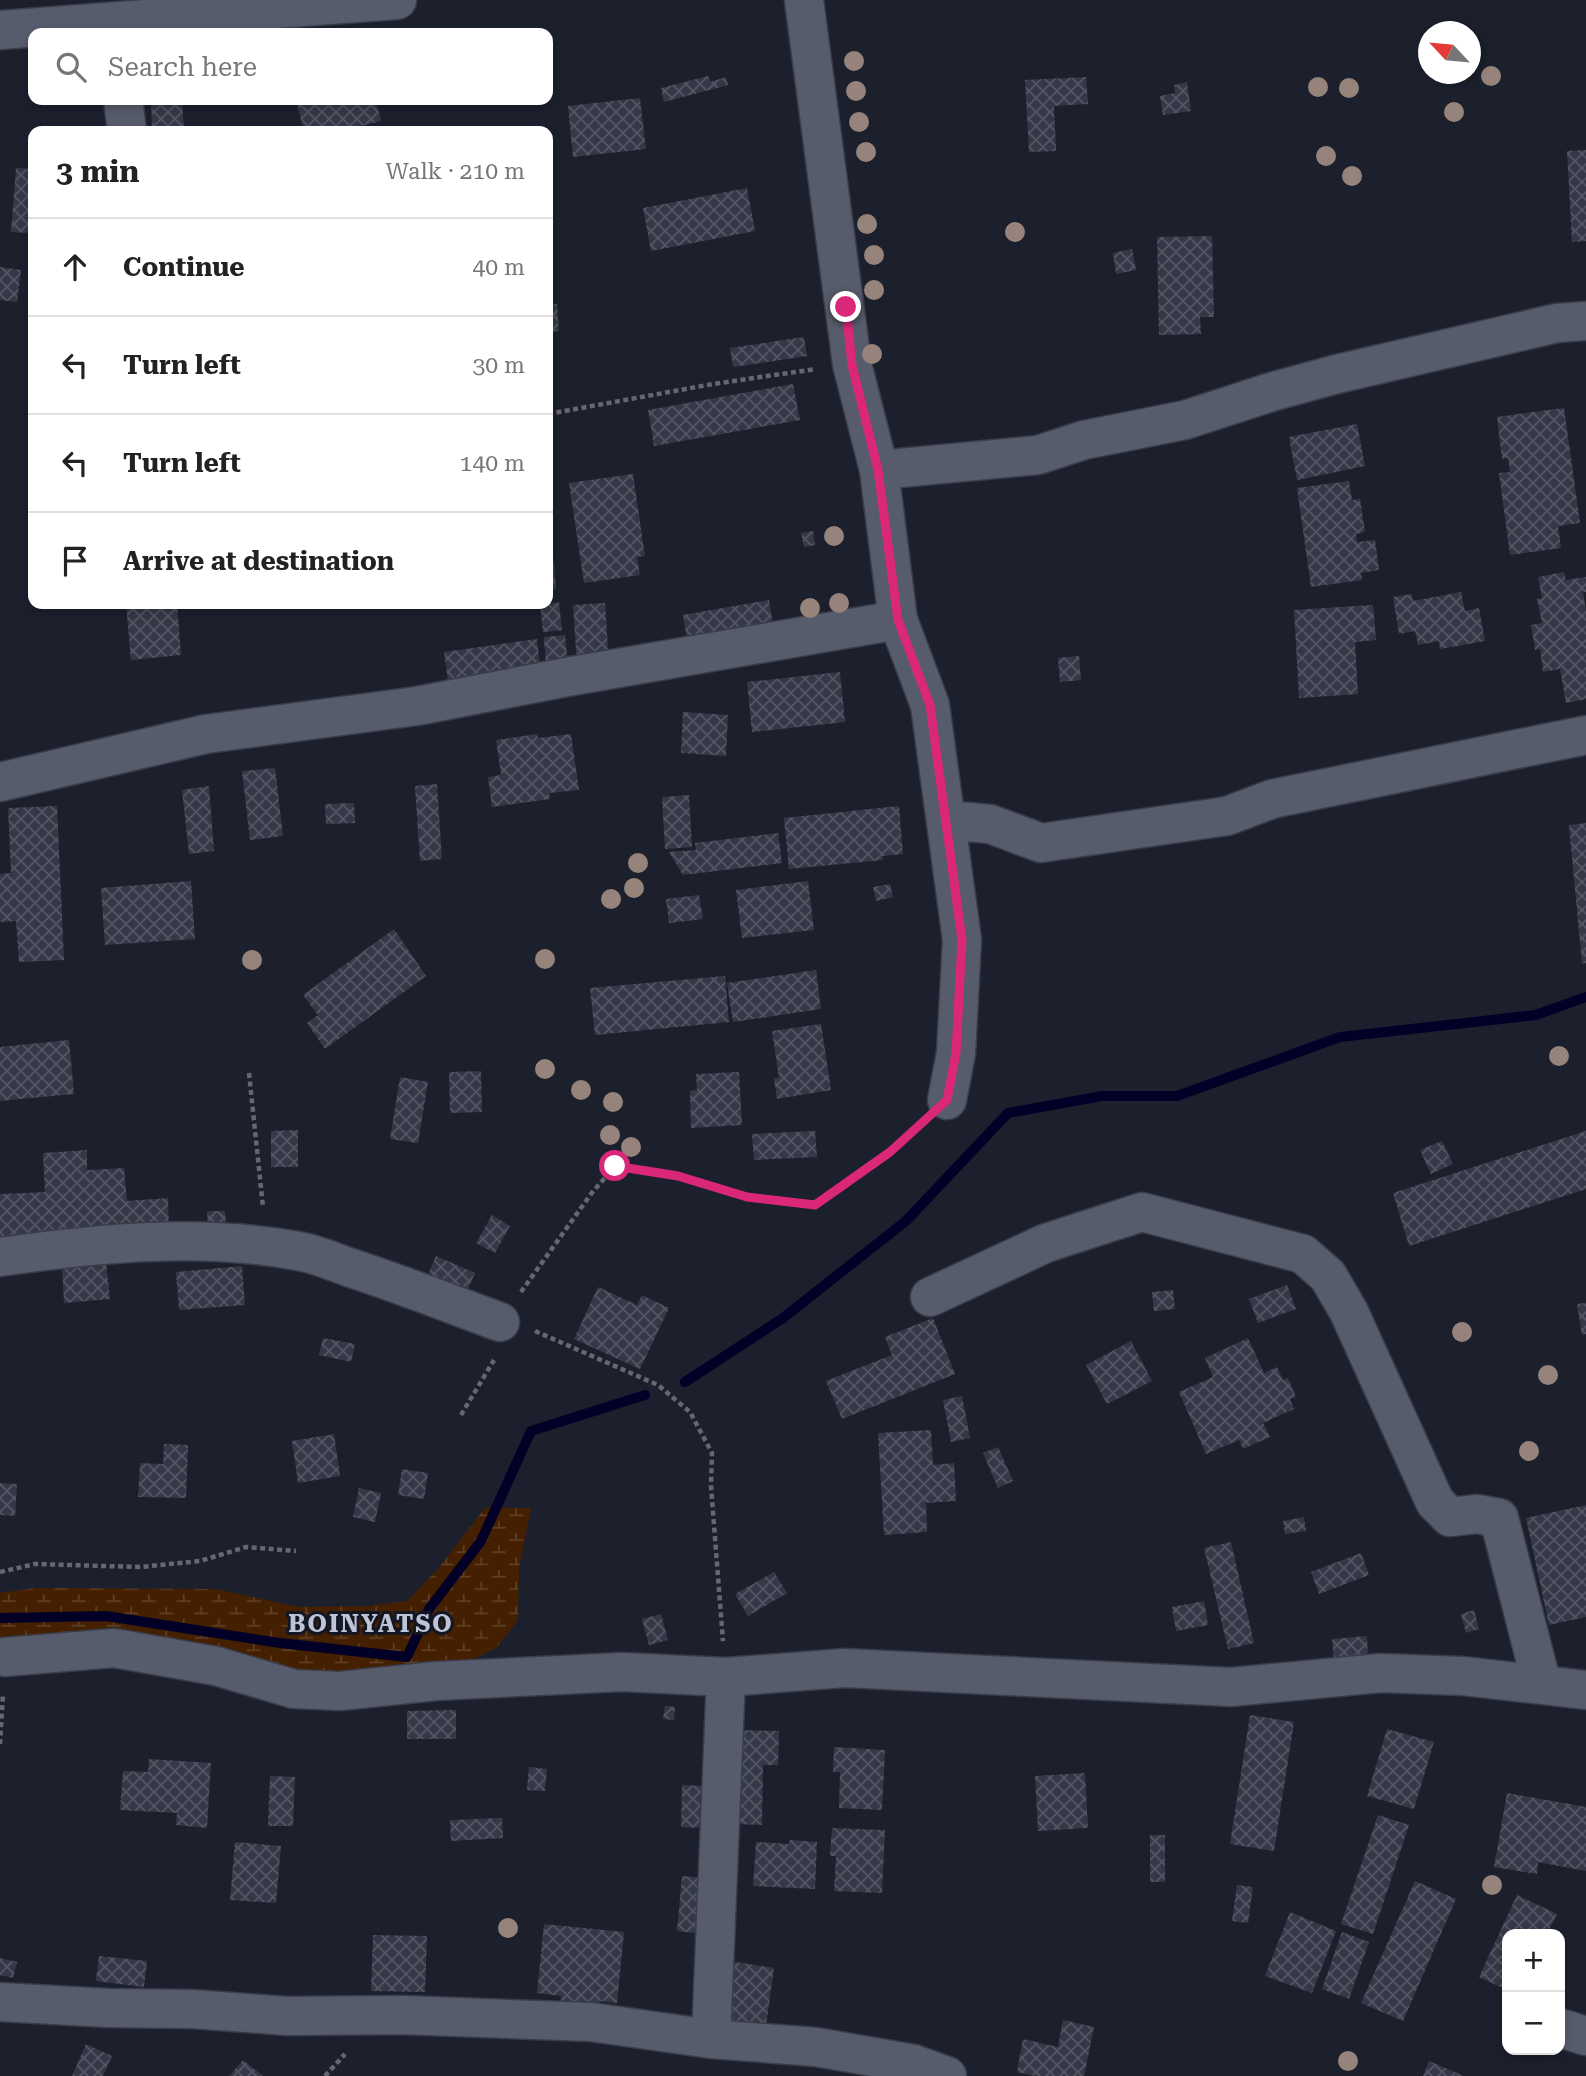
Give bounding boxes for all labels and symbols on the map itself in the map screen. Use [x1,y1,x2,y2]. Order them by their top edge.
north arrow [1418,21,1481,84]
route end [830,291,861,322]
route start [599,1150,630,1181]
district label: BOINYATSO [288,1610,454,1638]

